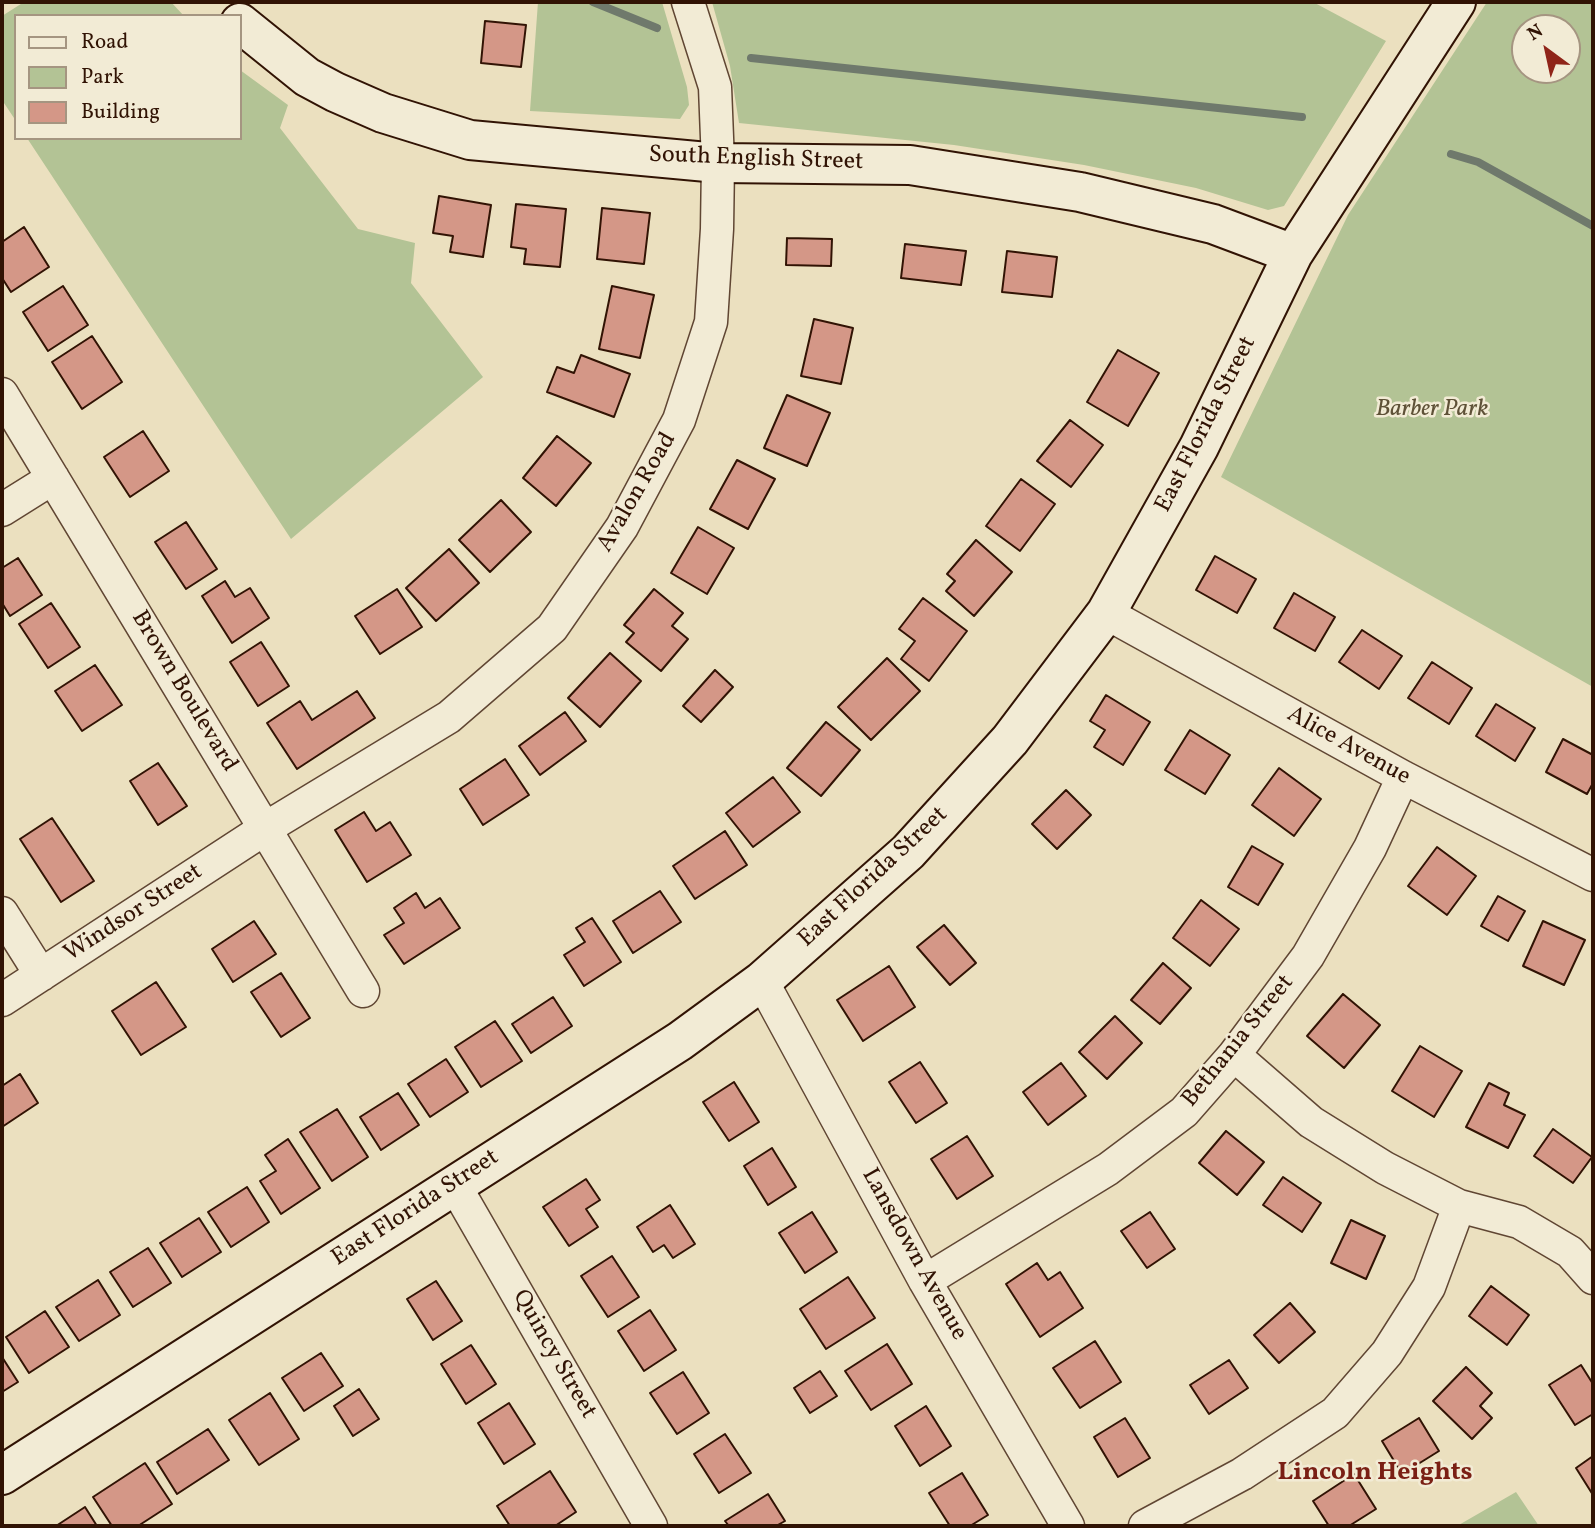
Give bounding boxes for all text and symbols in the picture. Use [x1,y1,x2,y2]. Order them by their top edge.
legend [14,14,242,140]
north arrow [1511,14,1581,84]
text: N [1523,18,1549,48]
text: Road [81,28,128,57]
text: Park [81,63,124,92]
text: Building [81,98,160,127]
street label: South English Street [648,142,864,178]
street label: East Florida Street [1150,332,1264,518]
park label: Barber Park [1376,397,1488,425]
street label: Avalon Road [592,428,684,558]
street label: Brown Boulevard [124,606,242,778]
street label: Alice Avenue [1281,701,1415,793]
street label: East Florida Street [793,801,955,955]
street label: Windsor Street [59,859,209,969]
street label: Bethania Street [1177,970,1301,1114]
street label: East Florida Street [327,1144,505,1274]
street label: Lansdown Avenue [854,1164,972,1346]
street label: Quincy Street [505,1285,601,1425]
district label: Lincoln Heights [1277,1458,1473,1490]

